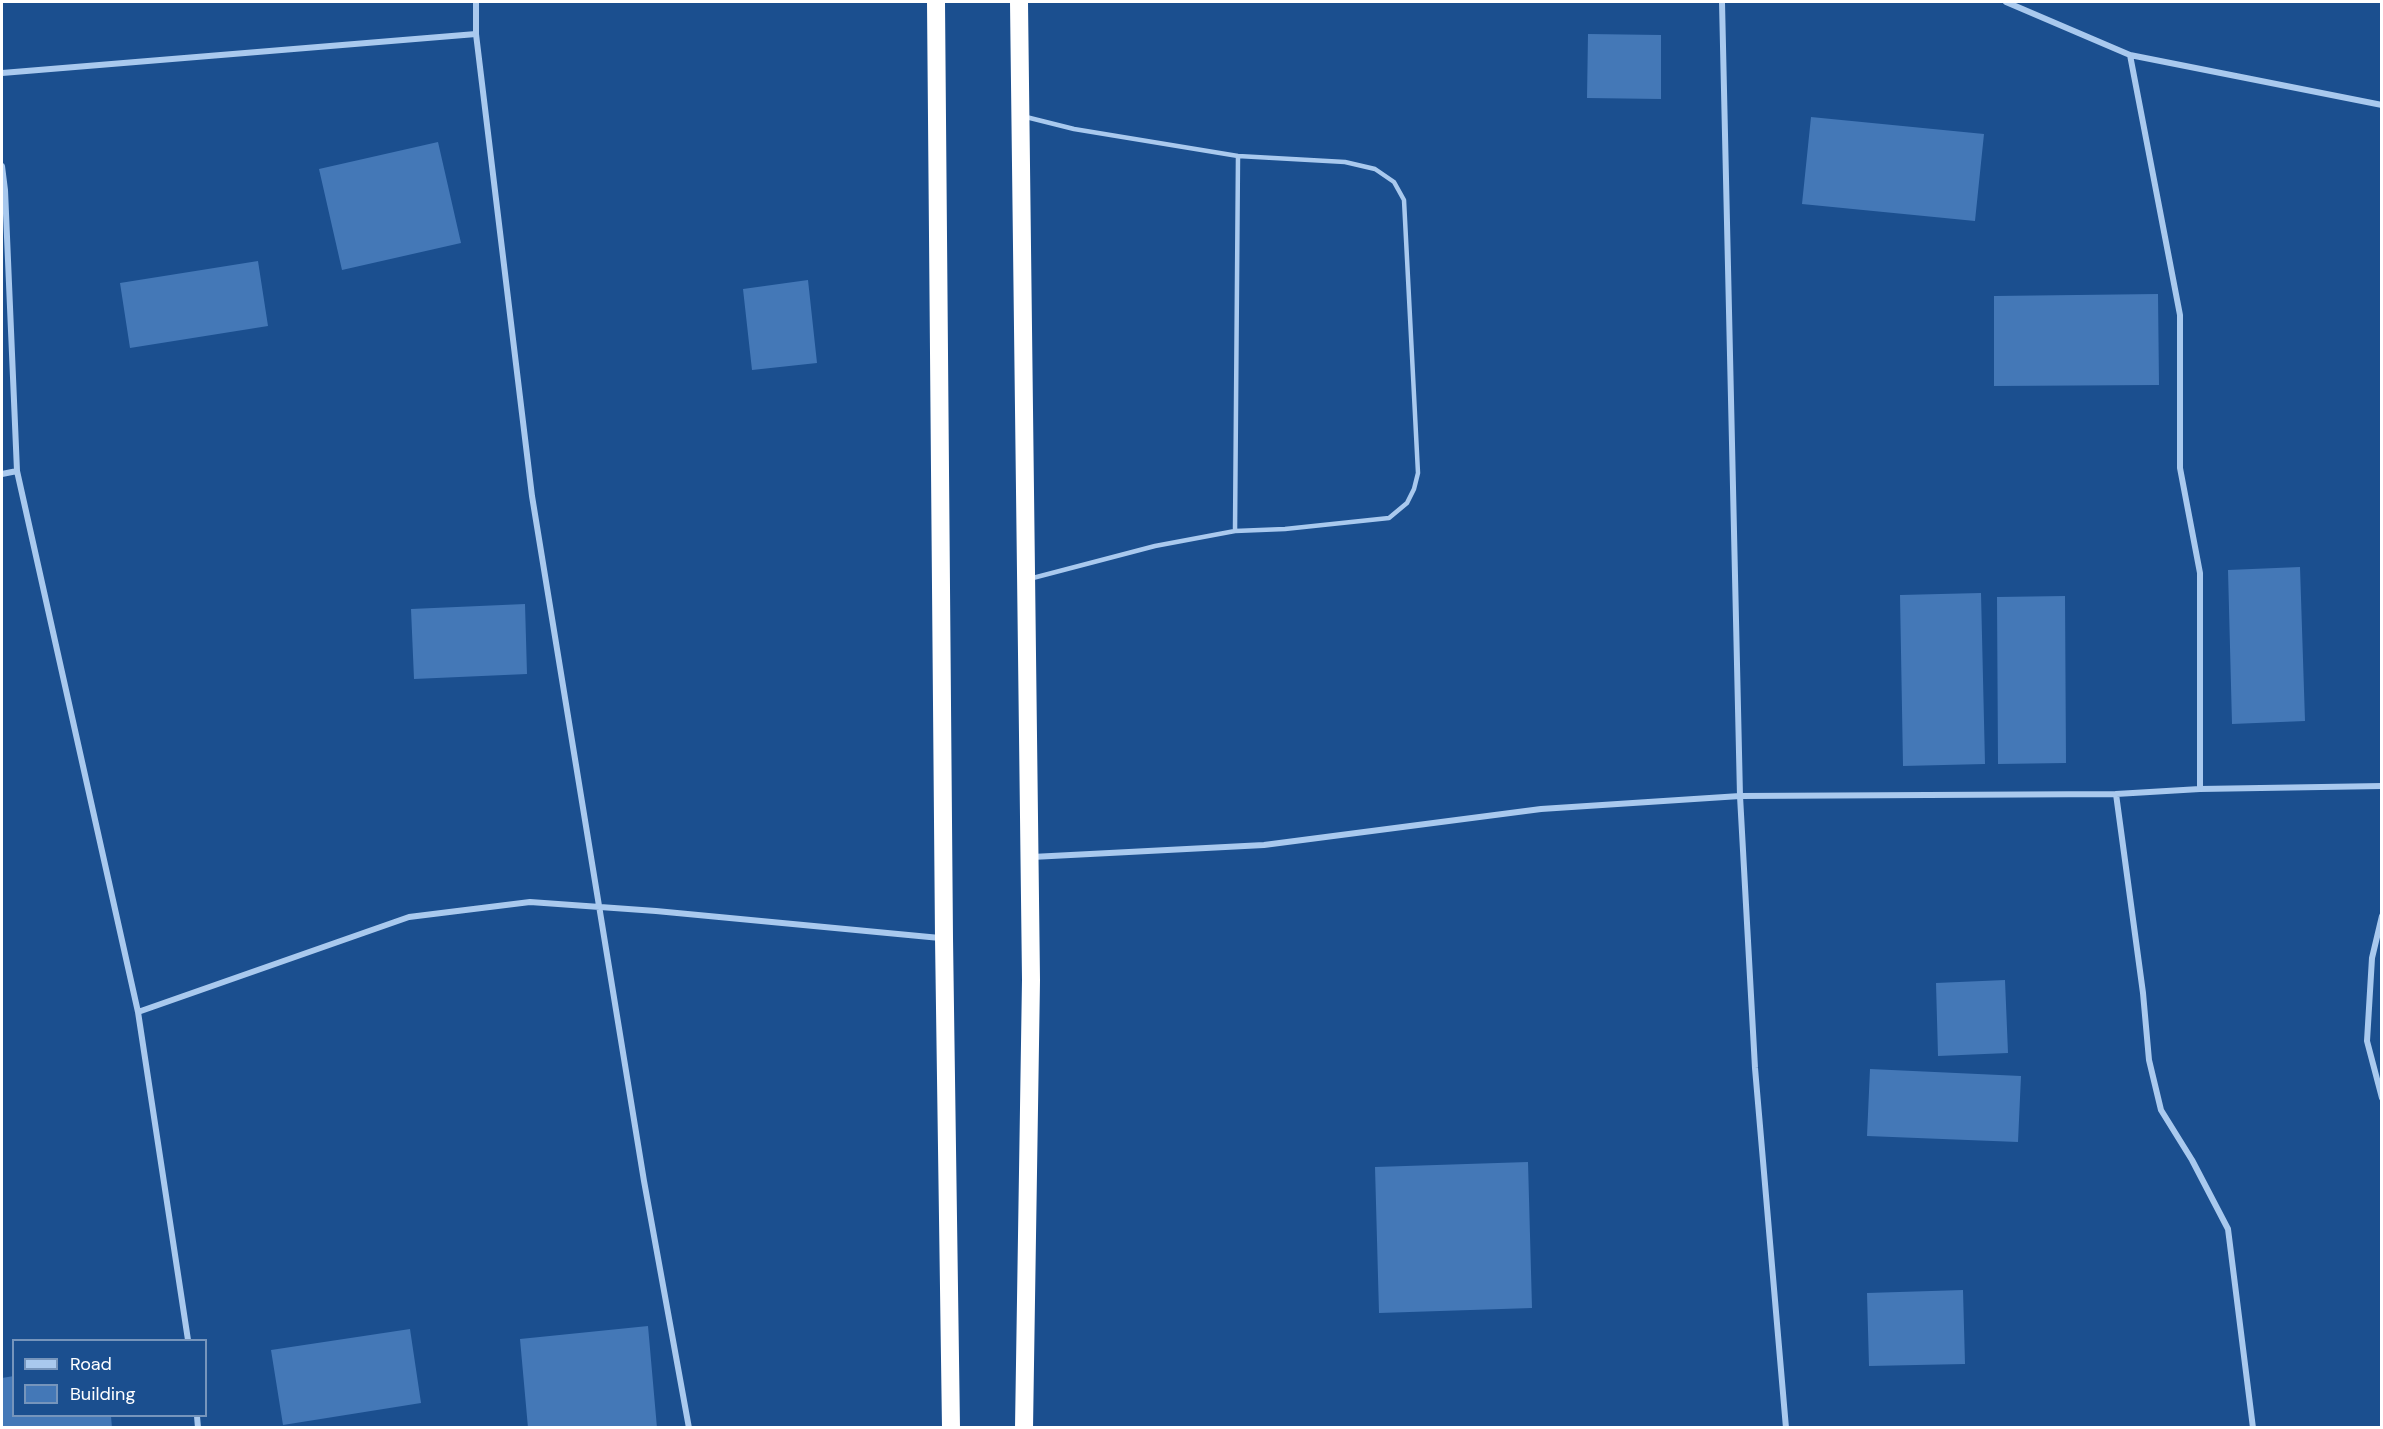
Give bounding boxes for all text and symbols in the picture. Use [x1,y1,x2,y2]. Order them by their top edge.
legend [12,1339,207,1417]
text: Road [70,1352,112,1376]
text: Building [70,1382,135,1406]

